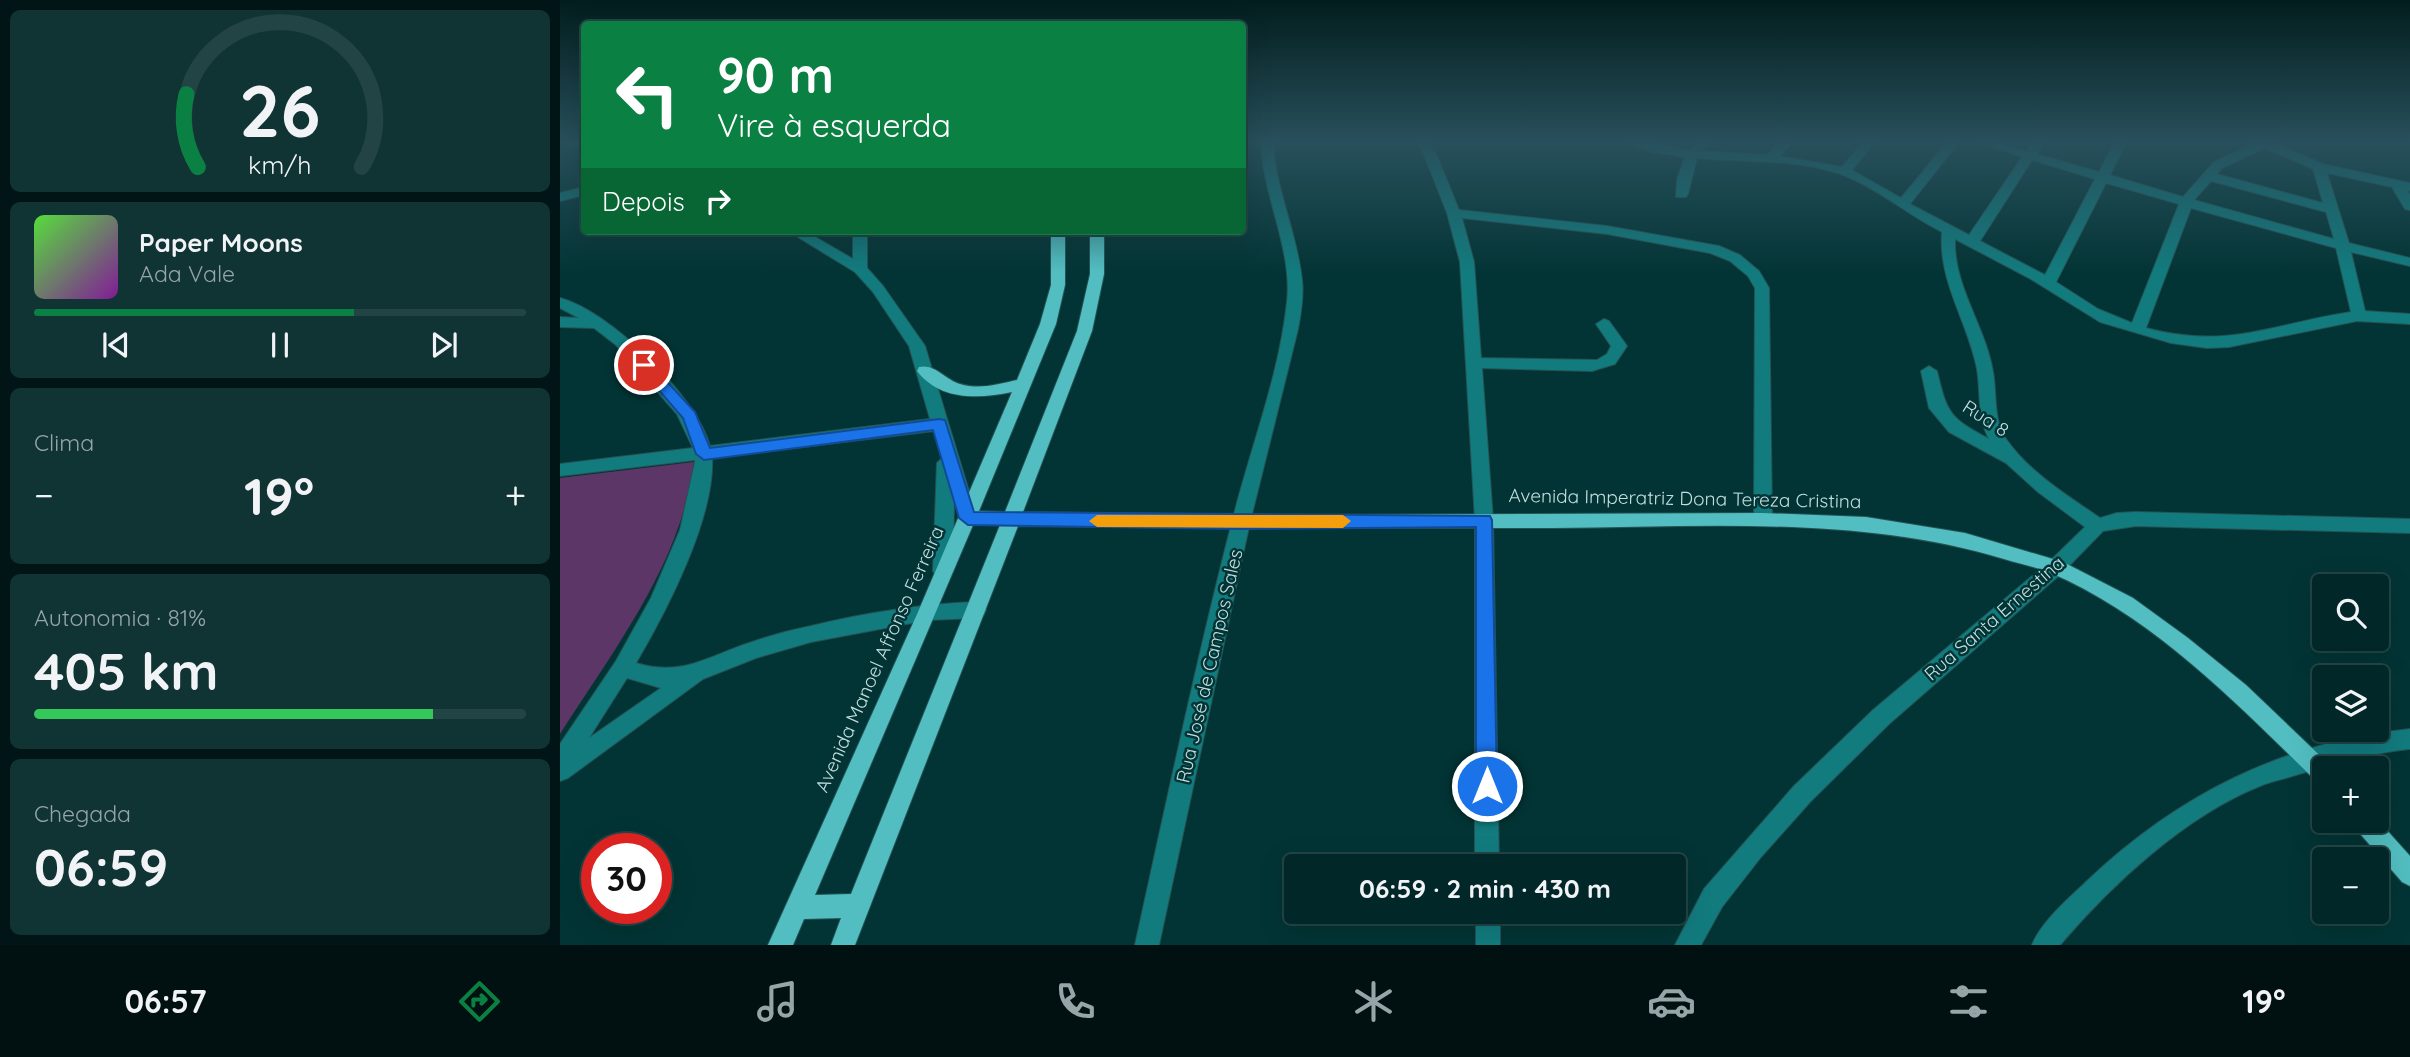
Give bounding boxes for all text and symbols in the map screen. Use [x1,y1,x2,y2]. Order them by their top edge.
text: 90 m [717,44,834,105]
icon: left [602,49,693,140]
text: 26 [239,64,321,155]
text: Vire à esquerda [717,105,951,145]
text: km/h [248,149,312,180]
icon: right [699,182,737,220]
text: Depois [602,185,685,218]
text: Paper Moons [139,226,303,259]
text: Ada Vale [139,259,235,288]
icon: previous [97,326,135,364]
icon: pause [261,326,299,364]
icon: next [425,326,463,364]
pin [614,335,674,395]
icon: arrive [625,346,663,384]
street label: Rua 8 [1958,394,2014,442]
text: Clima [34,428,94,457]
text: 19° [244,463,314,528]
text: − [34,471,54,519]
text: + [505,471,526,519]
street label: Avenida Imperatriz Dona Tereza Cristina [1508,483,1862,513]
street label: Avenida Manoel Affonso Ferreira [809,522,949,796]
street label: Rua José de Campos Sales [1170,547,1248,785]
street label: Rua Santa Ernestina [1919,551,2069,685]
map controls [2312,574,2389,924]
button: search [2312,574,2389,651]
text: Autonomia · 81% [34,603,206,632]
text: 405 km [34,638,219,703]
button: layers [2312,665,2389,742]
position arrow [1450,749,1524,823]
button: + [2312,756,2389,833]
text: Chegada [34,799,131,828]
speed limit sign: 30 [581,833,672,924]
text: 06:59 [34,834,168,899]
button: − [2312,847,2389,924]
text: 06:59 · 2 min · 430 m [1359,872,1611,905]
icon: directions [455,977,504,1026]
icon: music [753,977,802,1026]
icon: phone [1051,977,1100,1026]
icon: climate [1349,977,1398,1026]
icon: car [1647,977,1696,1026]
icon: filters [1944,977,1993,1026]
text: 06:57 [124,981,207,1021]
text: 19° [2242,981,2286,1021]

